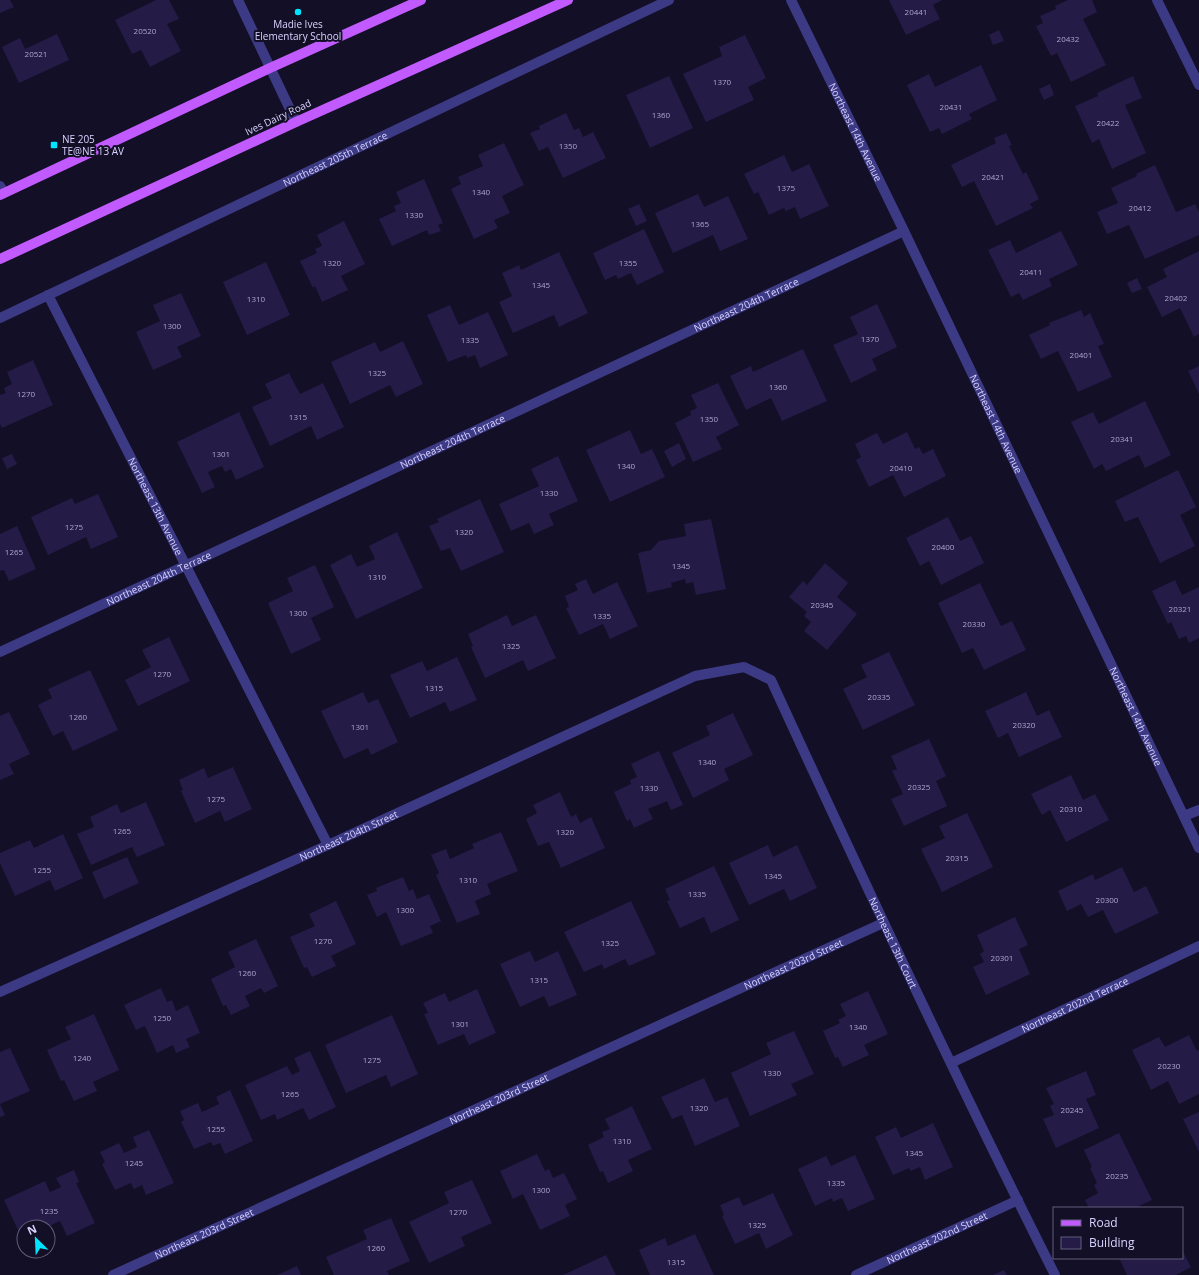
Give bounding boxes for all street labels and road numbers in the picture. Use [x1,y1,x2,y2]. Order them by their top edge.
street label: Northeast 14th Avenue [826,80,886,184]
street label: Ives Dairy Road [243,96,313,138]
street label: Northeast 205th Terrace [280,128,390,190]
street label: Northeast 204th Terrace [691,274,801,335]
street label: Northeast 14th Avenue [967,372,1026,476]
street label: Northeast 204th Terrace [398,411,507,472]
street label: Northeast 13th Avenue [125,455,186,558]
street label: Northeast 204th Terrace [104,547,214,609]
street label: Northeast 14th Avenue [1106,664,1166,768]
street label: Northeast 204th Street [297,807,400,864]
street label: Northeast 13th Court [866,895,921,991]
street label: Northeast 203rd Street [742,935,845,993]
street label: Northeast 202nd Terrace [1019,973,1131,1036]
street label: Northeast 203rd Street [447,1070,551,1127]
street label: Northeast 203rd Street [152,1205,256,1262]
street label: Northeast 202nd Street [884,1208,990,1267]

